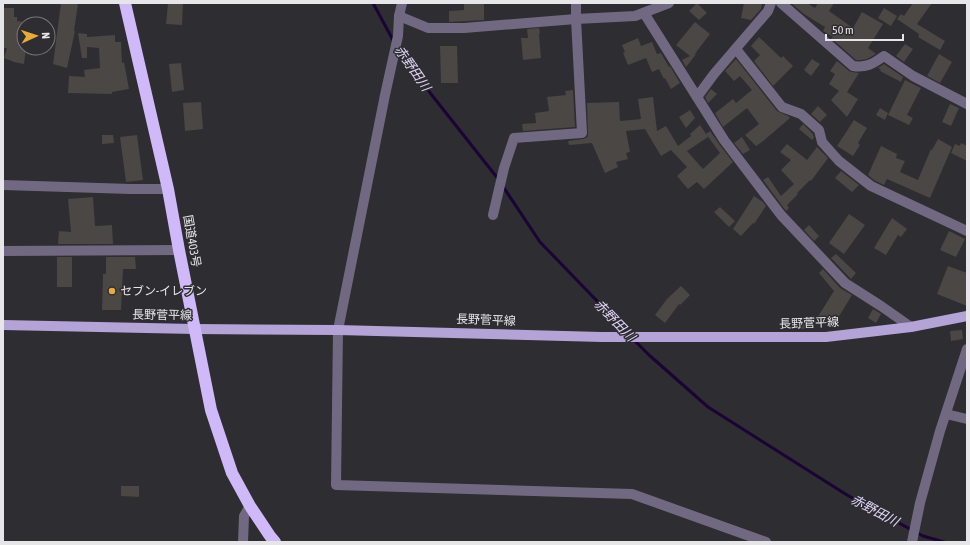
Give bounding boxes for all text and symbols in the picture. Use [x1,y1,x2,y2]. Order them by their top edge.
north arrow [16,16,56,56]
scale bar [826,16,903,42]
text: 50 m [832,23,854,37]
text: N [40,32,52,39]
water label: 赤野田川 [392,43,435,96]
street label: 国道403号 [181,214,203,268]
place label: セブン-イレブン [120,284,207,298]
marker: セブン-イレブン [107,286,117,296]
water label: 赤野田川 [591,296,639,346]
street label: 長野菅平線 [132,307,192,323]
street label: 長野菅平線 [456,312,516,328]
street label: 長野菅平線 [779,315,839,331]
water label: 赤野田川 [848,492,903,530]

